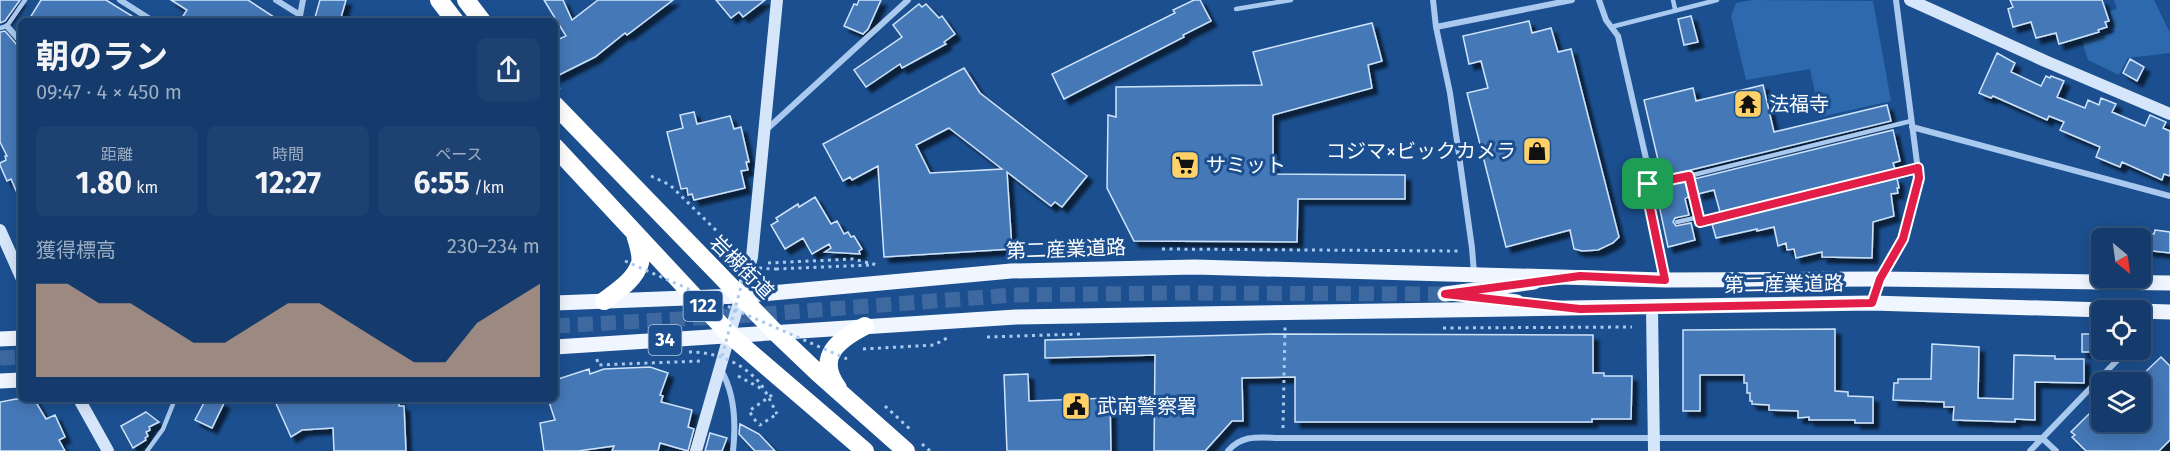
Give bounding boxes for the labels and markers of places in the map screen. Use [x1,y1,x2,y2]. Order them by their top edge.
temple icon: 法福寺 [1732,88,1764,120]
place label: 法福寺 [1769,92,1829,116]
shop icon: コジマ×ビックカメラ [1521,135,1553,167]
place label: コジマ×ビックカメラ [1326,139,1516,163]
supermarket icon: サミット [1169,149,1201,181]
place label: サミット [1206,153,1286,177]
pin [1622,158,1673,209]
public building icon: 武南警察署 [1060,390,1092,422]
place label: 武南警察署 [1097,394,1197,418]

